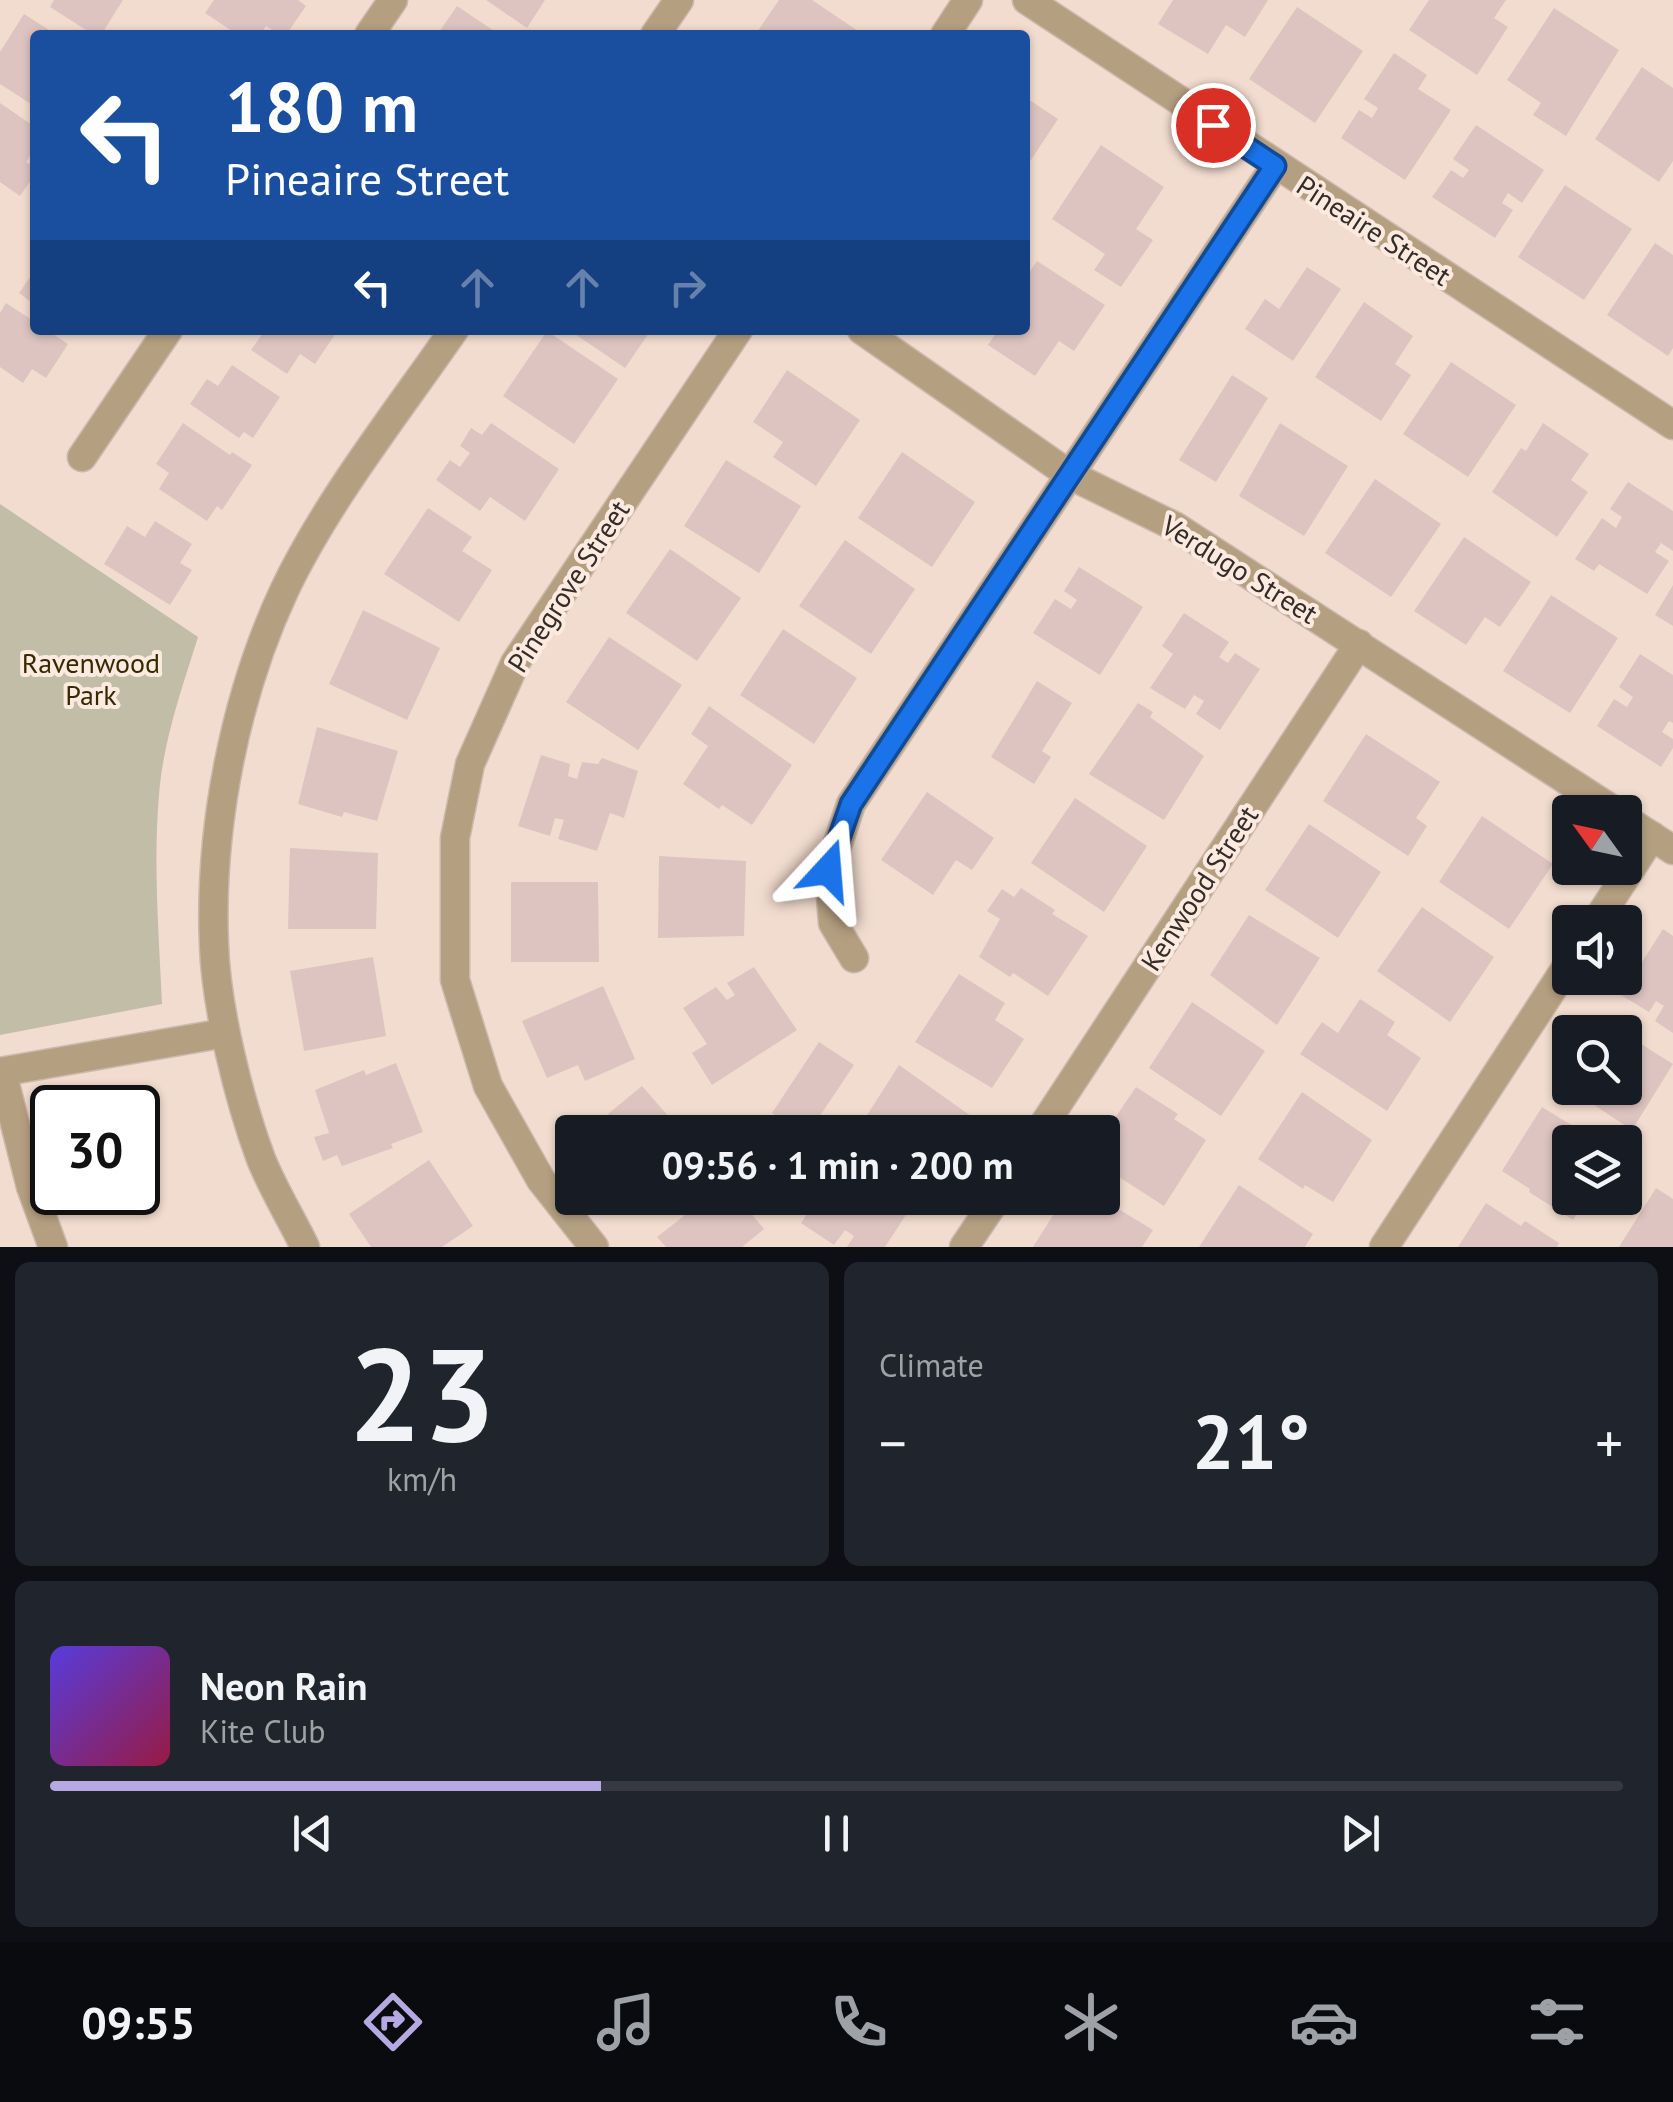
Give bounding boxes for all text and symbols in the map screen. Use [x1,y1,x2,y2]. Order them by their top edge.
text: 180 m [225,61,418,151]
icon: left [60,70,190,200]
pin [1171,83,1256,168]
icon: arrive [1186,98,1241,153]
text: Pineaire Street [225,149,509,207]
street label: Pineaire Street [1290,166,1459,294]
icon: left [345,260,400,315]
icon: ahead [450,260,505,315]
icon: ahead [555,260,610,315]
icon: right [660,260,715,315]
street label: Pinegrove Street [499,492,638,679]
street label: Verdugo Street [1154,506,1325,632]
park label: Ravenwood Park [22,644,160,713]
north arrow [1552,795,1642,885]
map controls [1552,795,1642,1215]
street label: Kenwood Street [1132,798,1266,978]
position arrow [776,818,880,922]
button: sound [1552,905,1642,995]
button: search [1552,1015,1642,1105]
speed limit sign: 30 [30,1085,160,1215]
button: layers [1552,1125,1642,1215]
text: 09:56 · 1 min · 200 m [662,1140,1013,1189]
text: 23 [348,1309,496,1477]
text: Climate [879,1344,984,1386]
text: 21° [1192,1393,1310,1490]
text: − [879,1407,907,1478]
text: + [1595,1407,1623,1478]
text: km/h [387,1458,457,1500]
text: Neon Rain [200,1661,367,1710]
text: Kite Club [200,1710,326,1752]
icon: previous [285,1806,340,1861]
icon: pause [809,1806,864,1861]
icon: next [1333,1806,1388,1861]
icon: directions [358,1987,428,2057]
icon: music [591,1987,661,2057]
icon: phone [824,1987,894,2057]
icon: climate [1056,1987,1126,2057]
icon: car [1289,1987,1359,2057]
icon: filters [1522,1987,1592,2057]
text: 09:55 [81,1993,196,2051]

